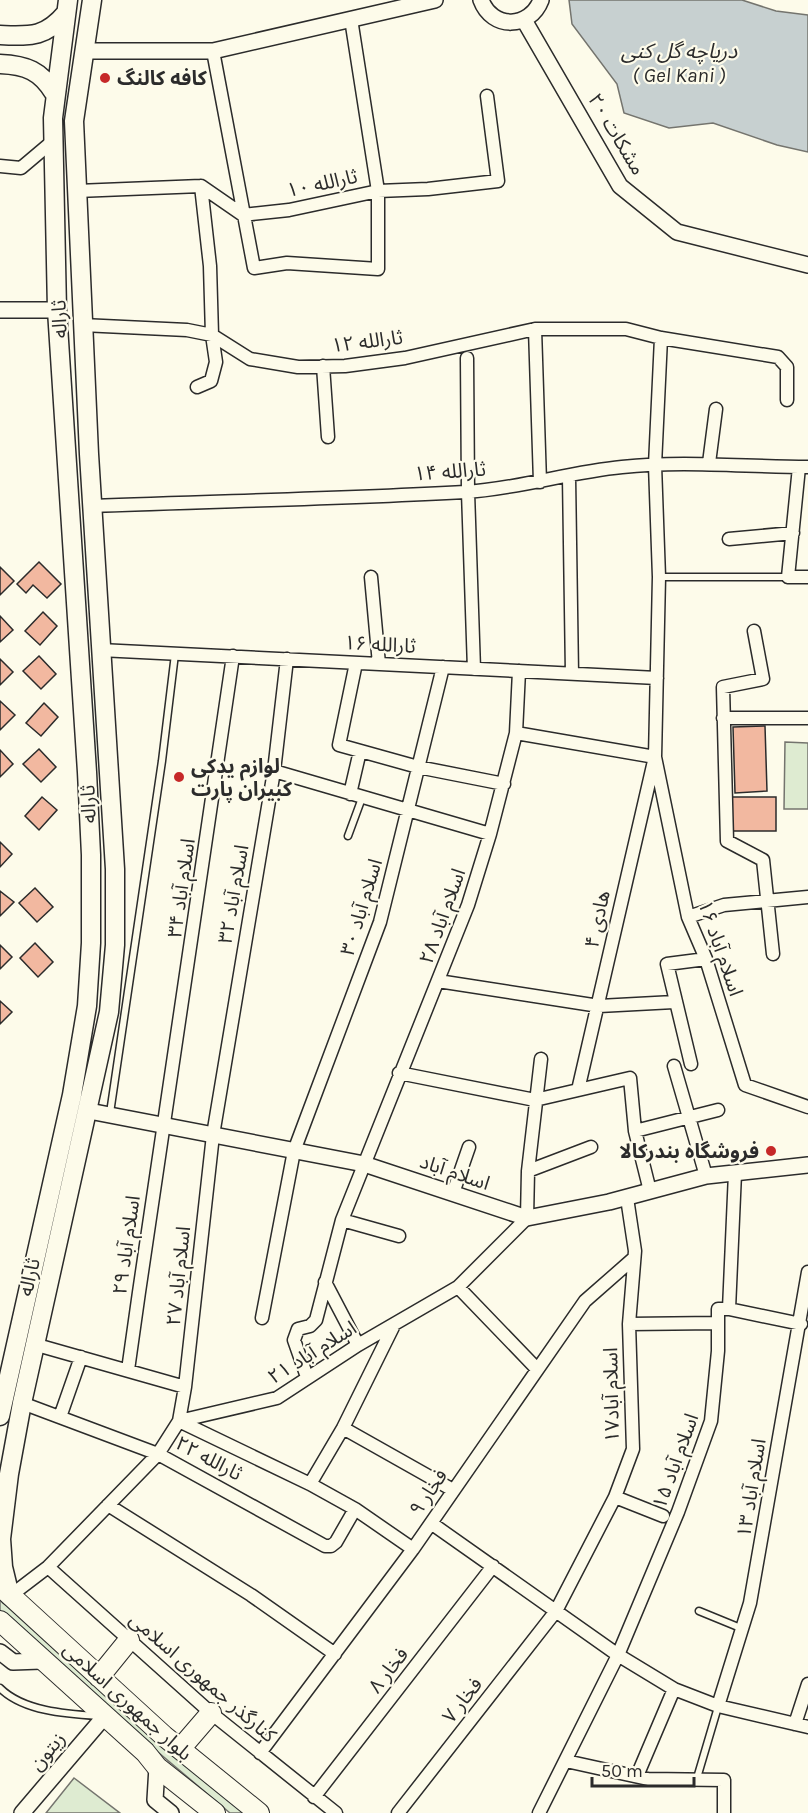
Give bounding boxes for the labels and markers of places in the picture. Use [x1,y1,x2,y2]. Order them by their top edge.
place label: کافه کالنگ [117,67,208,90]
marker: کافه کالنگ [98,71,112,85]
place label: لوازم یدکی کبیران پارت [191,755,293,803]
marker: لوازم یدکی کبیران پارت [172,770,186,784]
place label: فروشگاه بندرکالا [619,1140,759,1163]
marker: فروشگاه بندرکالا [764,1144,778,1158]

